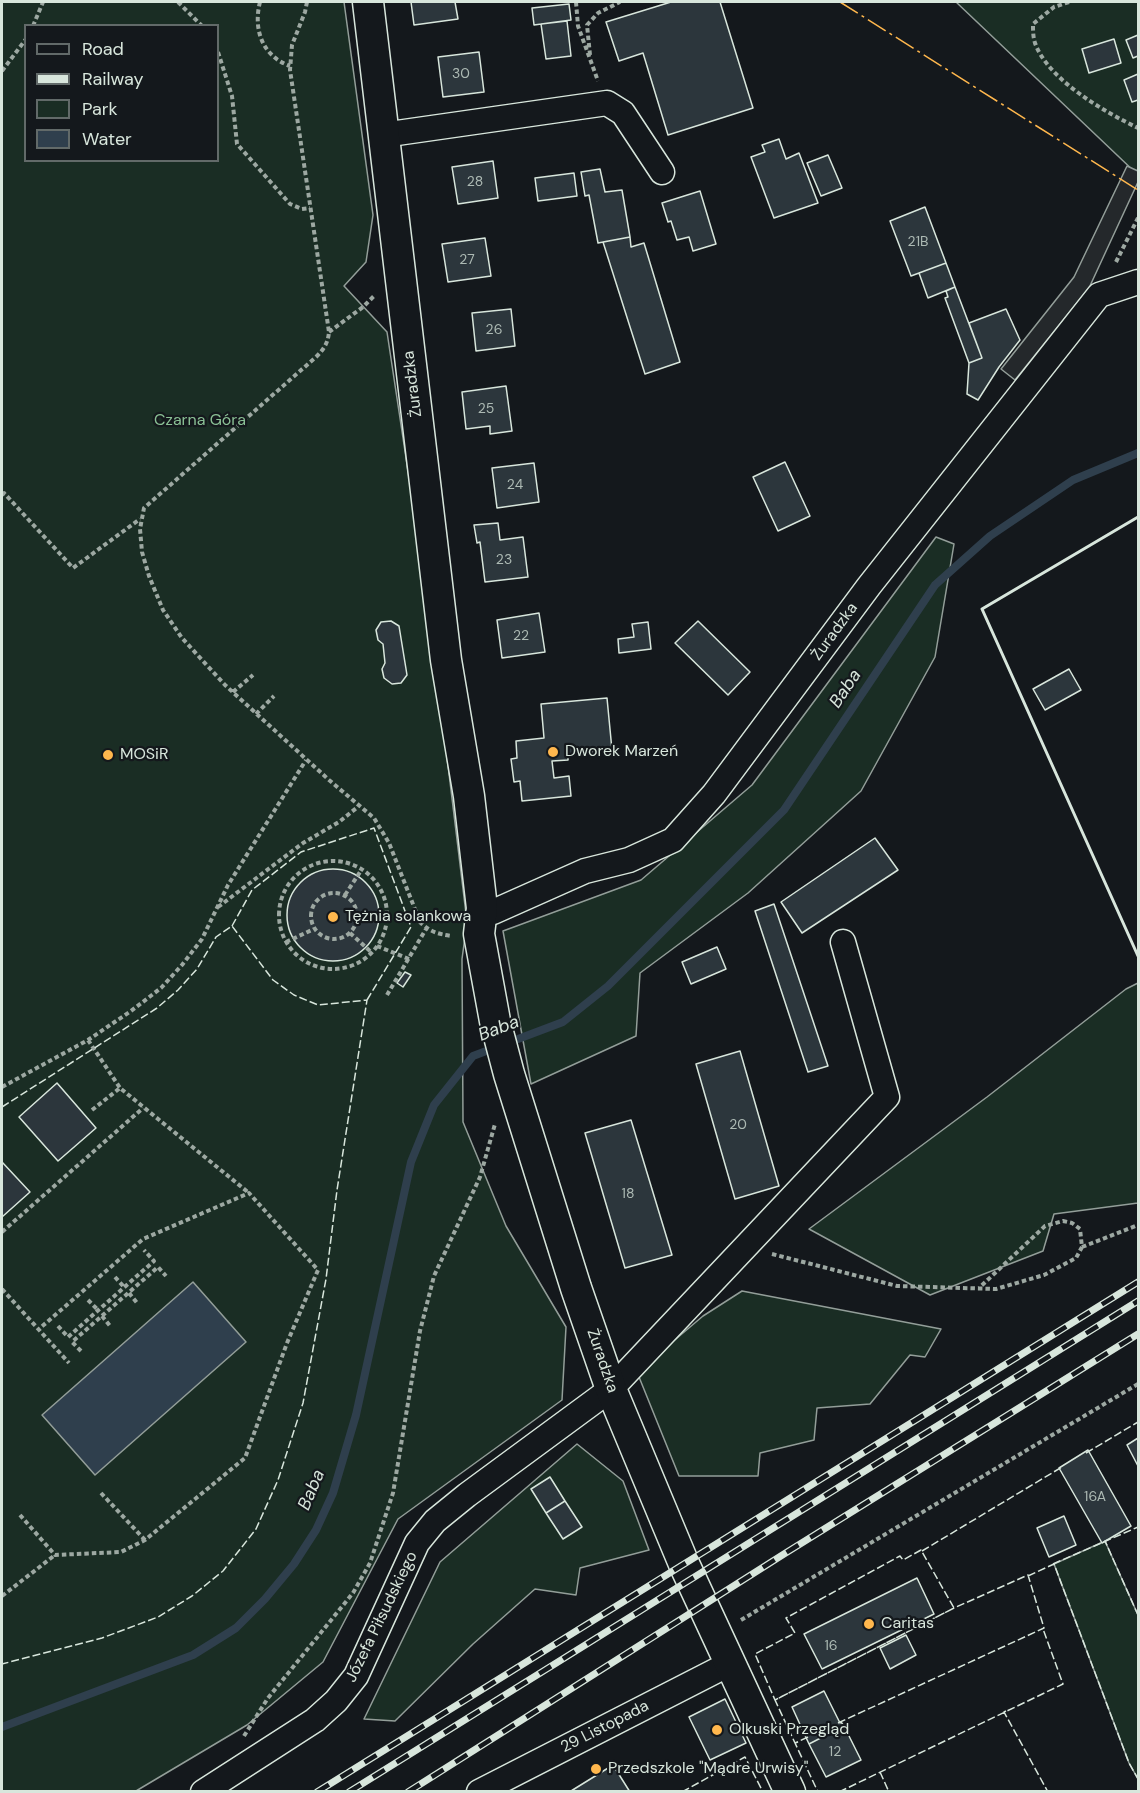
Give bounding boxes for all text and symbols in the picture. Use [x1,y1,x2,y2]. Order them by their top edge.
legend [24,24,219,162]
text: Road [82,37,124,61]
house number: 30 [452,66,470,82]
text: Railway [82,67,144,91]
text: Park [82,97,118,121]
text: Water [82,127,132,151]
house number: 28 [467,174,483,190]
house number: 21B [908,234,928,250]
house number: 27 [459,252,475,268]
house number: 26 [486,322,502,338]
street label: Żuradzka [399,350,427,418]
house number: 25 [478,401,494,417]
park label: Czarna Góra [154,411,246,431]
house number: 24 [507,477,523,493]
house number: 23 [496,552,512,568]
street label: Żuradzka [808,599,862,665]
house number: 22 [513,628,529,644]
water label: Baba [825,666,867,712]
place label: Dworek Marzeń [565,742,678,762]
place label: MOSiR [120,745,168,765]
marker: Dworek Marzeń [546,745,560,759]
marker: MOSiR [101,748,115,762]
place label: Tężnia solankowa [345,907,471,927]
marker: Tężnia solankowa [326,910,340,924]
water label: Baba [476,1011,522,1047]
house number: 20 [729,1117,747,1133]
house number: 18 [622,1186,634,1202]
street label: Żuradzka [582,1326,622,1396]
water label: Baba [294,1466,330,1514]
house number: 16A [1084,1489,1106,1505]
street label: Józefa Piłsudskiego [342,1548,422,1686]
place label: Caritas [881,1614,934,1634]
marker: Caritas [862,1617,876,1631]
house number: 16 [824,1638,838,1654]
street label: 29 Listopada [558,1697,652,1757]
place label: Olkuski Przegląd [729,1720,849,1740]
marker: Olkuski Przegląd [710,1723,724,1737]
house number: 12 [829,1744,841,1760]
place label: Przedszkole "Mądre Urwisy" [608,1759,808,1779]
marker: Przedszkole "Mądre Urwisy" [589,1762,603,1776]

